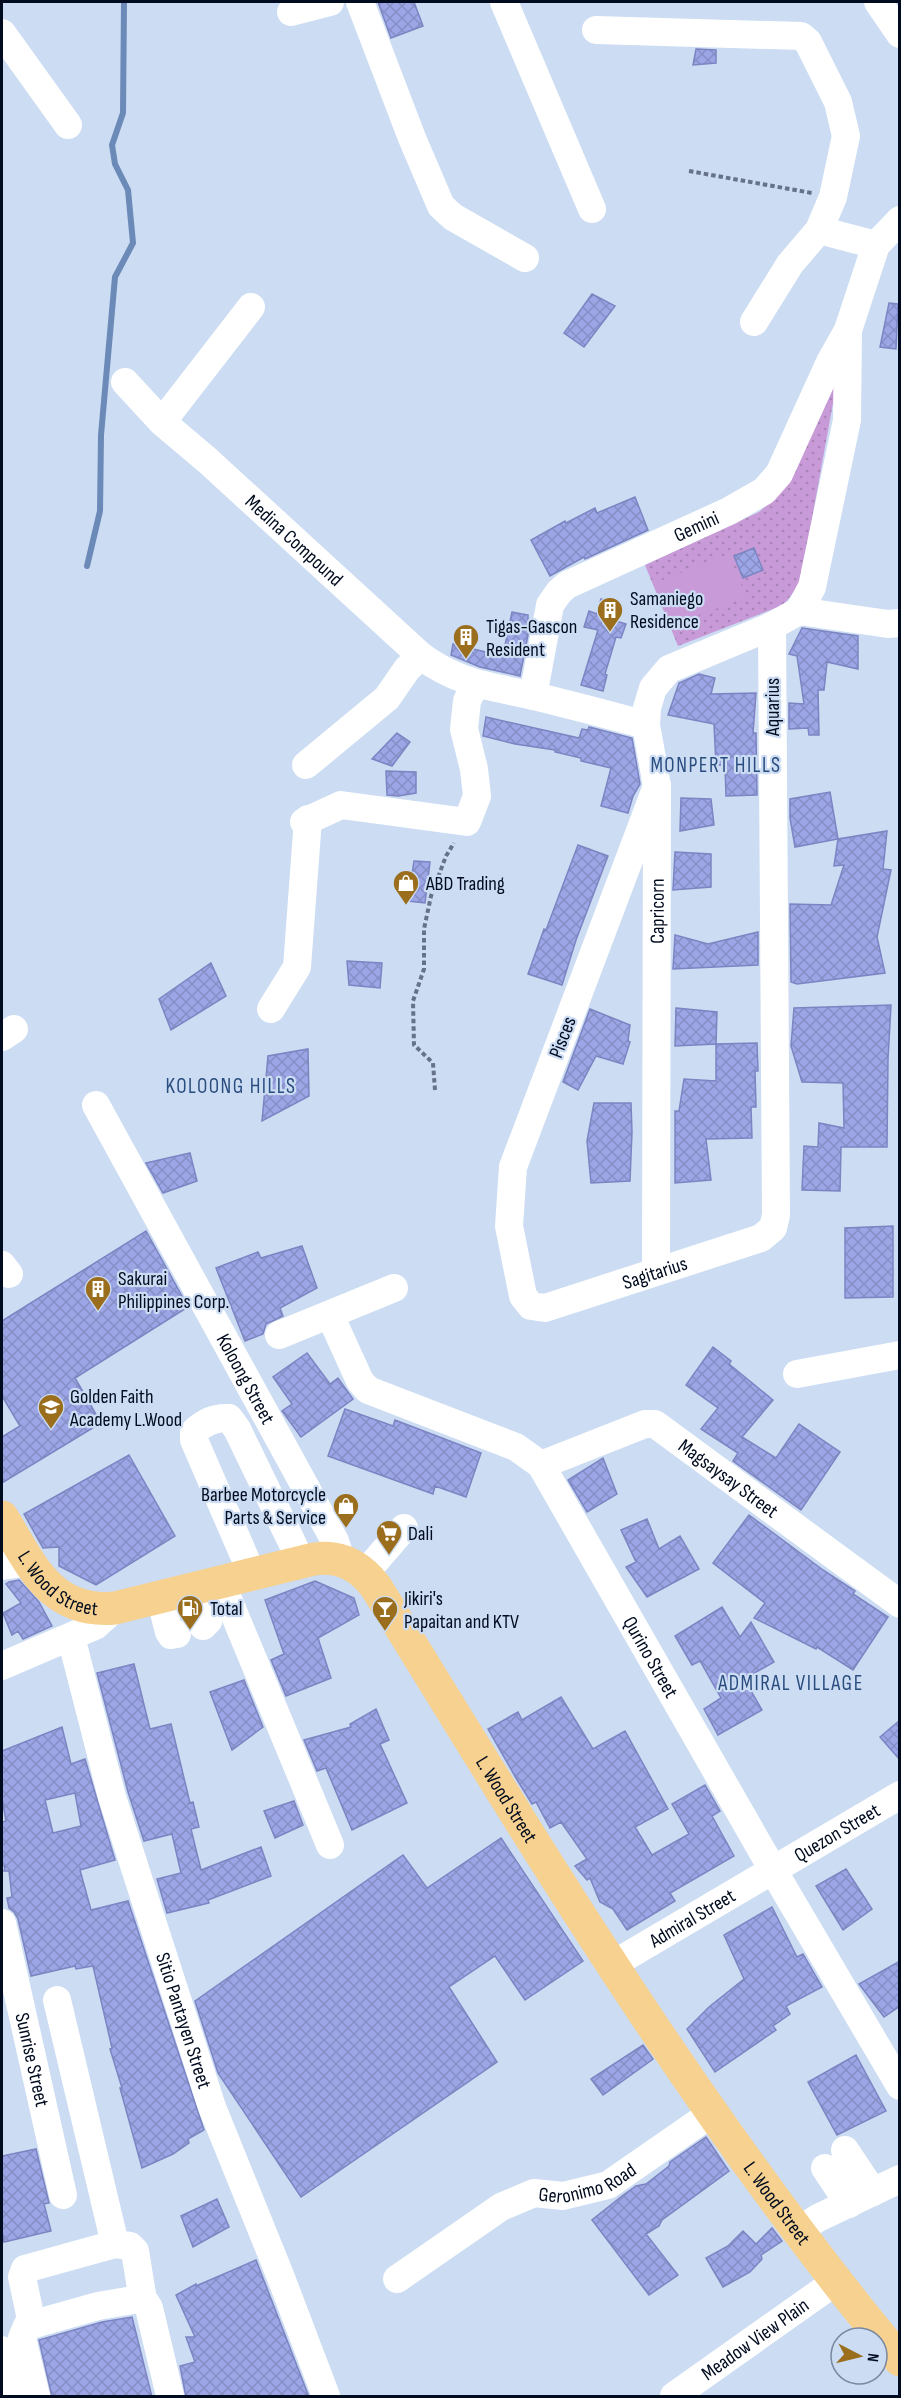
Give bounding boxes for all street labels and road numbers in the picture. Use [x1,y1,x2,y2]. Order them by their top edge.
street label: Medina Compound [240,490,348,592]
street label: Gemini [670,506,723,548]
street label: Aquarius [761,678,785,737]
street label: Capricorn [646,878,670,944]
street label: Pisces [544,1013,582,1061]
street label: Sagitarius [619,1252,690,1295]
street label: Koloong Street [211,1330,279,1428]
street label: Magsaysay Street [673,1434,782,1523]
street label: L. Wood Street [12,1547,99,1621]
street label: Qurino Street [617,1612,683,1702]
street label: L. Wood Street [470,1752,542,1847]
street label: Quezon Street [790,1799,884,1868]
street label: Admiral Street [645,1884,740,1954]
street label: Sitio Pantayen Street [150,1950,216,2092]
street label: Sunrise Street [9,2011,54,2109]
street label: L. Wood Street [738,2157,815,2250]
street label: Geronimo Road [537,2158,641,2209]
street label: Meadow View Plain [697,2293,814,2386]

